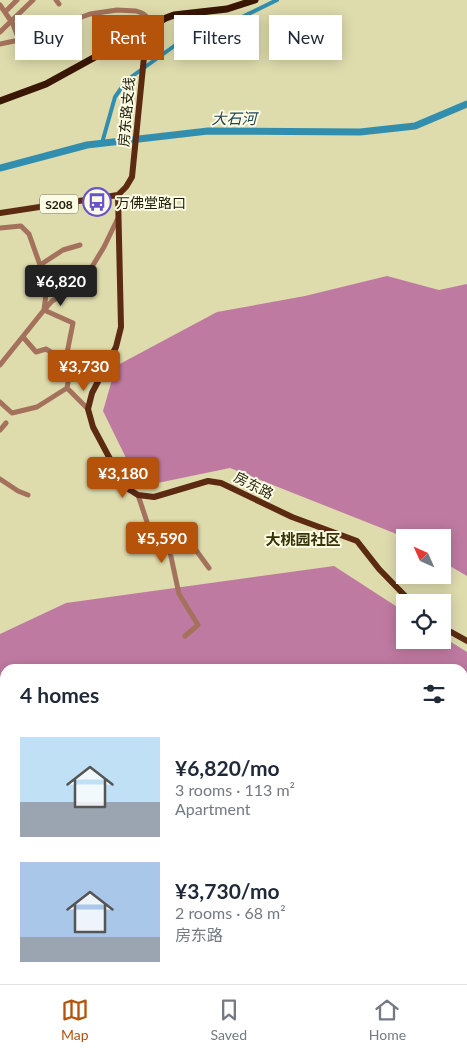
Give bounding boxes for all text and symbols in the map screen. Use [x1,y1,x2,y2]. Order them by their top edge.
chip: Buy [15,15,82,60]
chip: Rent [92,15,164,60]
chip: Filters [174,15,259,60]
chip: New [269,15,342,60]
street label: 房东路支线 [114,76,138,148]
water label: 大石河 [211,109,259,127]
bus stop icon: 万佛堂路口 [82,187,112,217]
road number: S208 [40,194,78,213]
place label: 万佛堂路口 [116,194,186,211]
pin: ¥6,820 [20,264,102,307]
text: ¥6,820 [36,271,86,290]
pin: ¥3,730 [43,350,125,392]
text: ¥3,730 [59,356,109,375]
pin: ¥3,180 [82,456,164,499]
text: ¥3,180 [98,463,148,482]
street label: 房东路 [231,468,277,502]
pin: ¥5,590 [121,522,203,564]
text: ¥5,590 [137,528,187,547]
north arrow [396,529,451,584]
map controls [396,529,451,649]
district label: 大桃园社区 [265,530,341,548]
button: locate [396,594,451,649]
icon: filters [420,680,448,708]
text: 4 homes [20,682,99,707]
text: ¥6,820/mo [175,755,280,780]
icon: home [60,757,120,817]
text: 3 rooms · 113 m² [175,780,295,799]
text: Apartment [175,799,250,818]
text: ¥3,730/mo [175,878,280,903]
icon: home [60,882,120,942]
text: 2 rooms · 68 m² [175,903,286,922]
text: 房东路 [175,925,223,944]
tab: Map [61,996,89,1043]
tab: Saved [211,996,247,1043]
tab: Home [369,996,406,1043]

